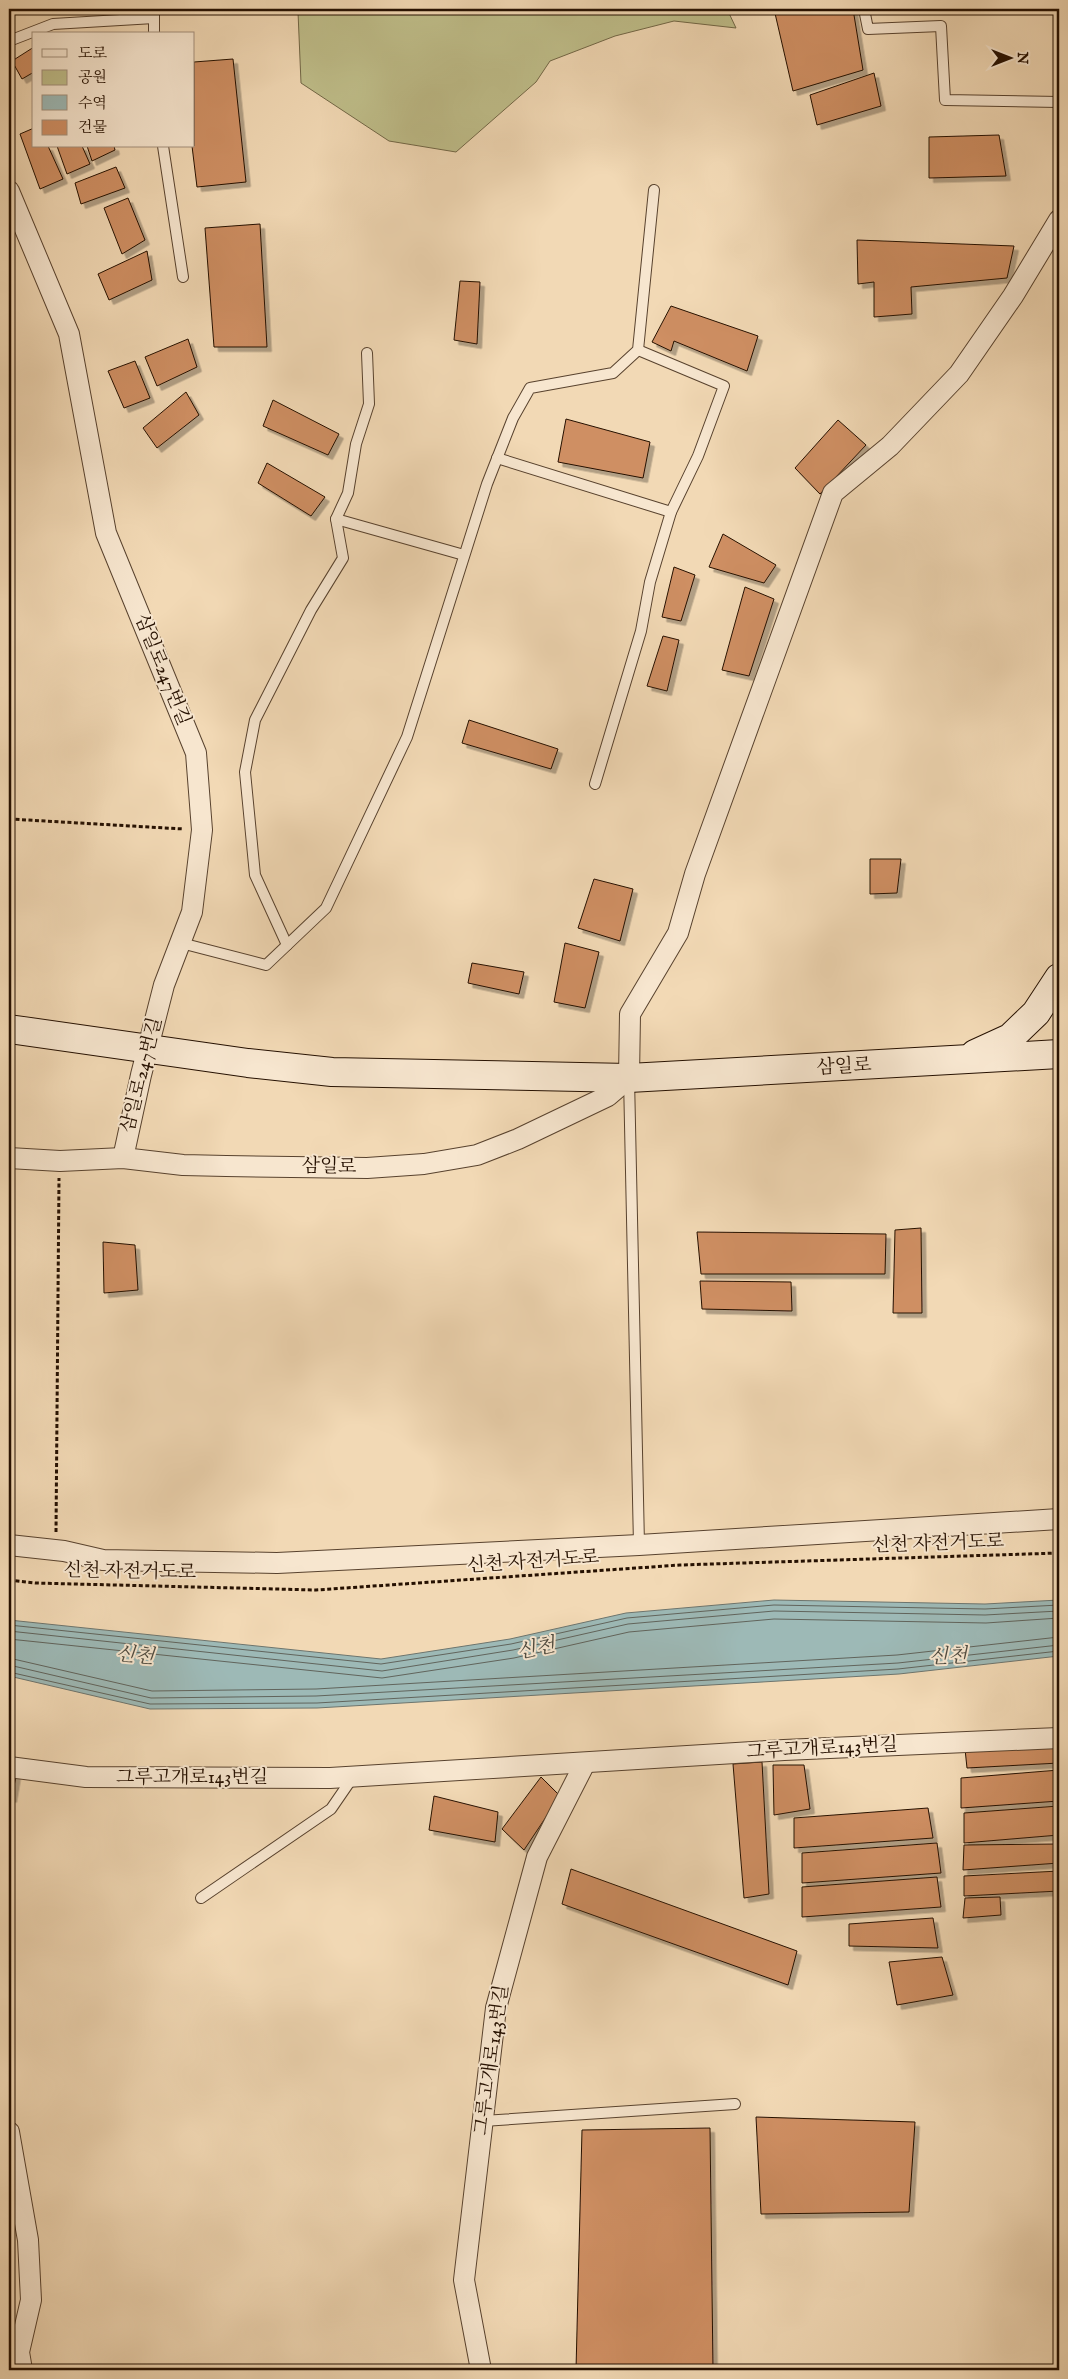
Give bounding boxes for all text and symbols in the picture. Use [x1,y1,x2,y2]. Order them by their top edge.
legend [32,32,195,148]
north arrow [986,32,1036,82]
text: 도로 [78,44,107,63]
text: N [1013,51,1031,64]
text: 공원 [78,68,107,87]
text: 수역 [78,94,107,113]
text: 건물 [78,118,107,137]
street label: 삼일로247번길 [129,611,195,729]
street label: 삼일로247번길 [116,1015,168,1135]
street label: 삼일로 [816,1054,872,1080]
street label: 삼일로 [301,1155,357,1179]
street label: 신천 자전거도로 [871,1530,1005,1558]
street label: 신천 자전거도로 [466,1545,600,1579]
street label: 신천 자전거도로 [63,1559,197,1585]
water label: 신천 [515,1632,559,1665]
water label: 신천 [115,1642,157,1670]
water label: 신천 [928,1644,969,1670]
street label: 그루고개로143번길 [745,1733,899,1765]
street label: 그루고개로143번길 [116,1766,268,1790]
street label: 그루고개로143번길 [470,1983,514,2137]

